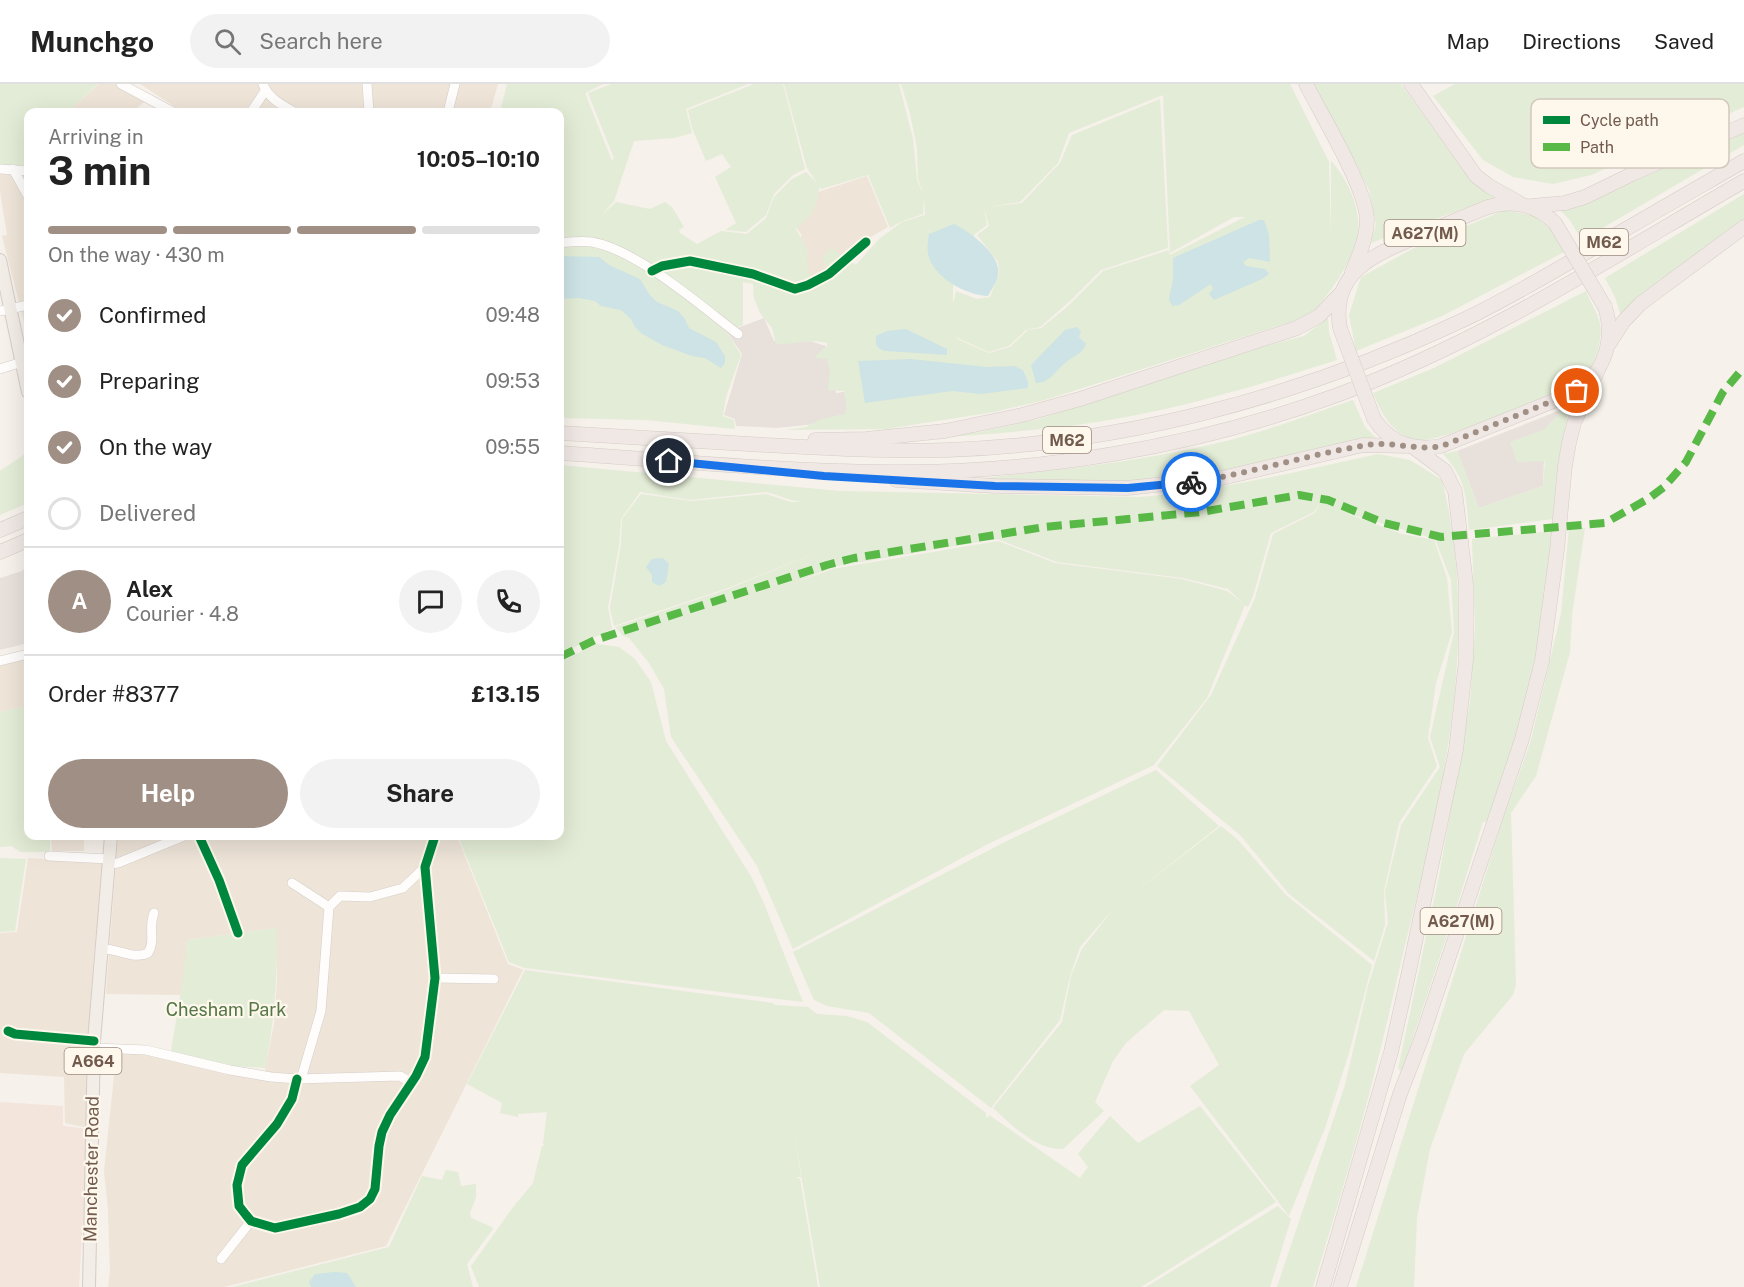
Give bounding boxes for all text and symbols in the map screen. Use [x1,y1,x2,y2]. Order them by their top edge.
search box [190,14,610,68]
text: Munchgo [30,25,154,58]
icon: search [211,25,244,58]
text: Search here [259,28,383,54]
text: Map [1447,29,1489,54]
text: Directions [1522,29,1621,54]
text: Saved [1654,29,1714,54]
legend [1531,99,1729,168]
text: Cycle path [1580,111,1659,130]
text: Arriving in [48,125,143,149]
text: Path [1580,138,1614,157]
text: 10:05–10:10 [417,146,540,172]
text: 3 min [48,148,151,194]
road number: A627(M) [1384,220,1466,246]
road number: M62 [1580,229,1628,255]
text: On the way · 430 m [48,243,225,267]
icon: check [48,299,81,332]
text: Confirmed [99,302,206,328]
text: 09:48 [486,303,540,327]
icon: check [48,365,81,398]
pin [1551,365,1602,416]
text: Preparing [99,368,200,394]
text: 09:53 [485,369,540,393]
icon: bag [1560,374,1593,407]
road number: M62 [1043,427,1091,453]
icon: check [48,431,81,464]
text: On the way [99,434,212,460]
text: 09:55 [485,435,540,459]
pin [643,435,694,486]
icon: home [652,444,685,477]
courier [1161,452,1221,512]
icon: bike [1175,466,1208,499]
text: Delivered [99,500,196,526]
button: chat [399,570,462,633]
button: phone [477,570,540,633]
text: Alex [126,576,173,602]
text: A [72,588,87,614]
text: Courier · 4.8 [126,602,239,626]
text: Order #8377 [48,681,180,707]
text: £13.15 [472,681,540,707]
button: Help [48,759,288,828]
button: Share [300,759,540,828]
road number: A627(M) [1420,908,1502,934]
park label: Chesham Park [166,999,286,1020]
road number: A664 [64,1048,122,1074]
street label: Manchester Road [79,1096,103,1242]

